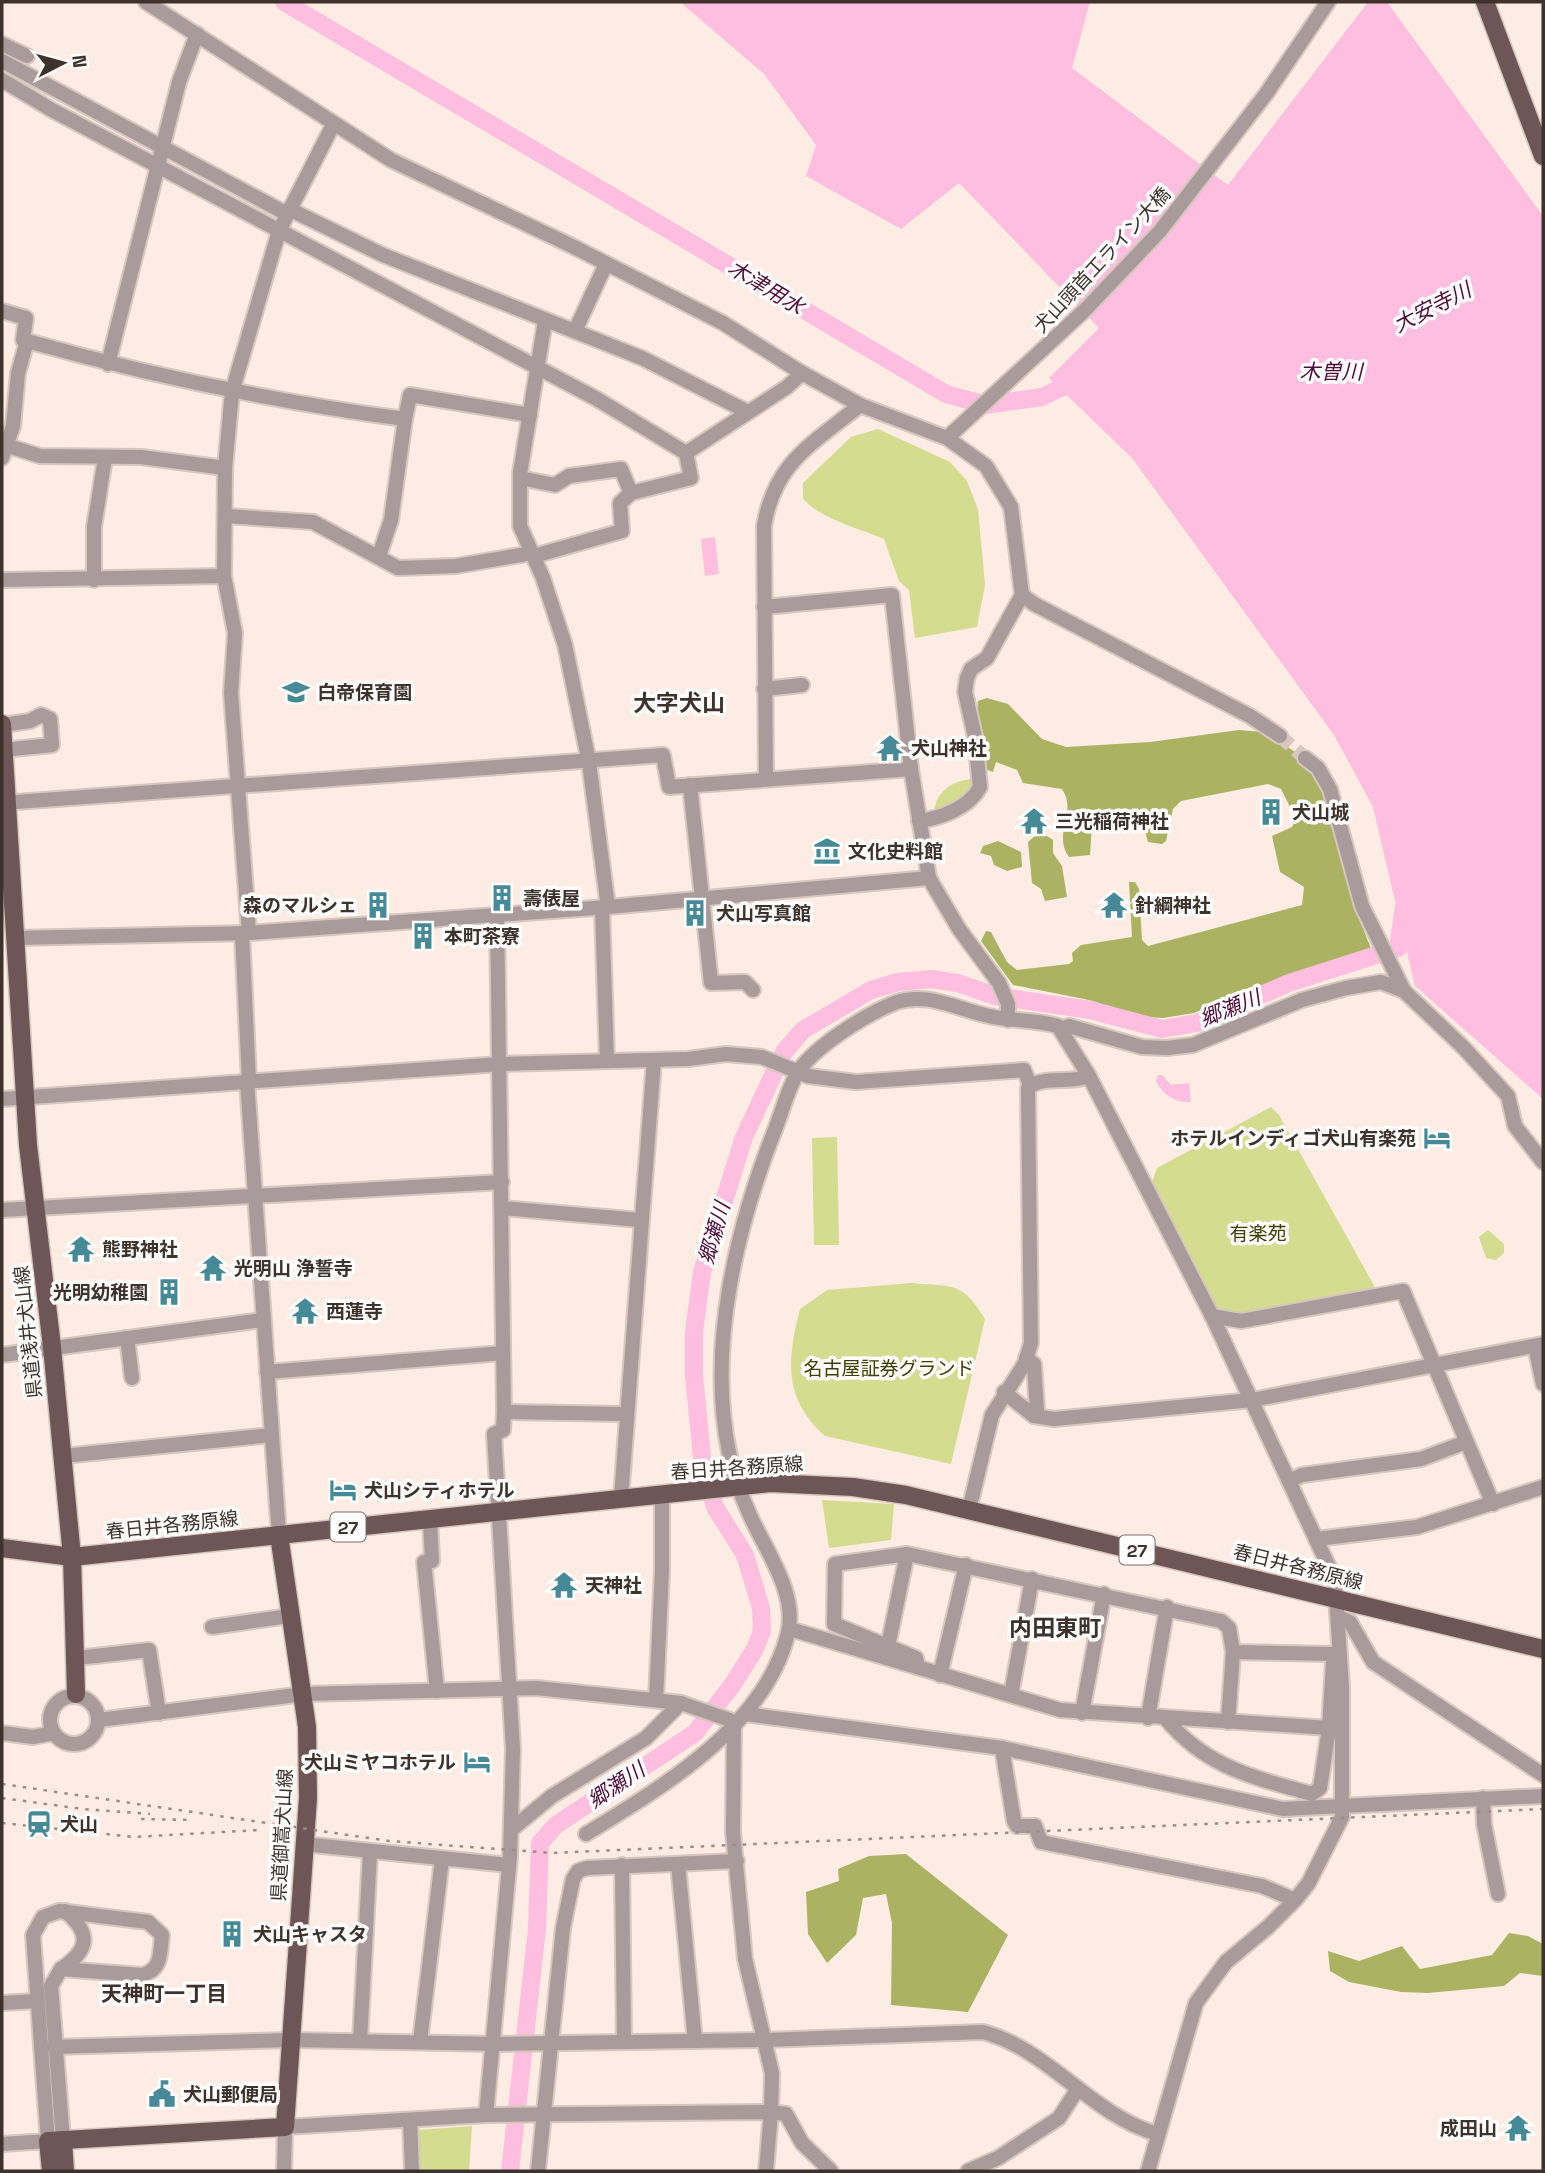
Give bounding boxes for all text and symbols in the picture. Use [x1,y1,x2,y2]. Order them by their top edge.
north arrow [28,28,98,98]
text: N [66,54,93,69]
street label: 犬山頭首工ライン大橋 [1028,182,1176,338]
water label: 木津用水 [723,254,811,321]
water label: 大安寺川 [1388,275,1477,338]
water label: 木曽川 [1300,358,1364,385]
school or university icon: 白帝保育園 [281,677,311,707]
place label: 白帝保育園 [317,680,412,705]
district label: 大字犬山 [633,688,725,718]
temple icon: 犬山神社 [875,733,905,763]
place label: 犬山神社 [911,736,987,761]
building icon: 犬山城 [1256,797,1286,827]
place label: 犬山城 [1292,800,1349,825]
temple icon: 三光稲荷神社 [1019,806,1049,836]
place label: 三光稲荷神社 [1055,809,1169,834]
museum icon: 文化史料館 [812,836,842,866]
place label: 文化史料館 [848,839,943,864]
building icon: 壽俵屋 [487,883,517,913]
place label: 壽俵屋 [523,886,580,911]
building icon: 森のマルシェ [363,890,393,920]
temple icon: 針綱神社 [1099,890,1129,920]
place label: 森のマルシェ [243,893,357,918]
place label: 針綱神社 [1135,893,1211,918]
building icon: 犬山写真館 [680,898,710,928]
place label: 犬山写真館 [716,901,811,926]
building icon: 本町茶寮 [408,921,438,951]
place label: 本町茶寮 [444,924,520,949]
water label: 郷瀬川 [1196,983,1266,1032]
hotel icon: ホテルインディゴ犬山有楽苑 [1422,1123,1452,1153]
place label: ホテルインディゴ犬山有楽苑 [1170,1126,1416,1151]
water label: 郷瀬川 [692,1197,736,1267]
park label: 有楽苑 [1229,1221,1287,1246]
temple icon: 熊野神社 [66,1234,96,1264]
place label: 熊野神社 [102,1237,178,1262]
temple icon: 光明山 浄誓寺 [198,1253,228,1283]
place label: 光明山 浄誓寺 [234,1256,353,1281]
street label: 県道浅井犬山線 [9,1265,47,1399]
building icon: 光明幼稚園 [154,1277,184,1307]
place label: 光明幼稚園 [53,1280,148,1305]
temple icon: 西蓮寺 [290,1296,320,1326]
place label: 西蓮寺 [326,1299,383,1324]
park label: 名古屋証券グランド [803,1356,975,1381]
street label: 春日井各務原線 [670,1451,804,1485]
hotel icon: 犬山シティホテル [328,1475,358,1505]
place label: 犬山シティホテル [364,1478,515,1503]
street label: 春日井各務原線 [105,1506,239,1544]
road number: 27 [330,1512,366,1542]
road number: 27 [1120,1535,1154,1564]
street label: 春日井各務原線 [1230,1539,1366,1595]
temple icon: 天神社 [549,1570,579,1600]
place label: 天神社 [585,1573,642,1598]
district label: 内田東町 [1009,1613,1101,1643]
hotel icon: 犬山ミヤコホテル [462,1747,492,1777]
place label: 犬山ミヤコホテル [304,1750,456,1775]
water label: 郷瀬川 [582,1755,651,1814]
street label: 県道御嵩犬山線 [266,1768,298,1902]
station icon: 犬山 [24,1809,54,1839]
place label: 犬山 [60,1812,98,1837]
building icon: 犬山キャスタ [217,1919,247,1949]
place label: 犬山キャスタ [253,1922,367,1947]
district label: 天神町一丁目 [101,1980,227,2007]
public building icon: 犬山郵便局 [147,2079,177,2109]
place label: 犬山郵便局 [183,2082,278,2107]
temple icon: 成田山 [1503,2113,1533,2143]
place label: 成田山 [1440,2116,1497,2141]

